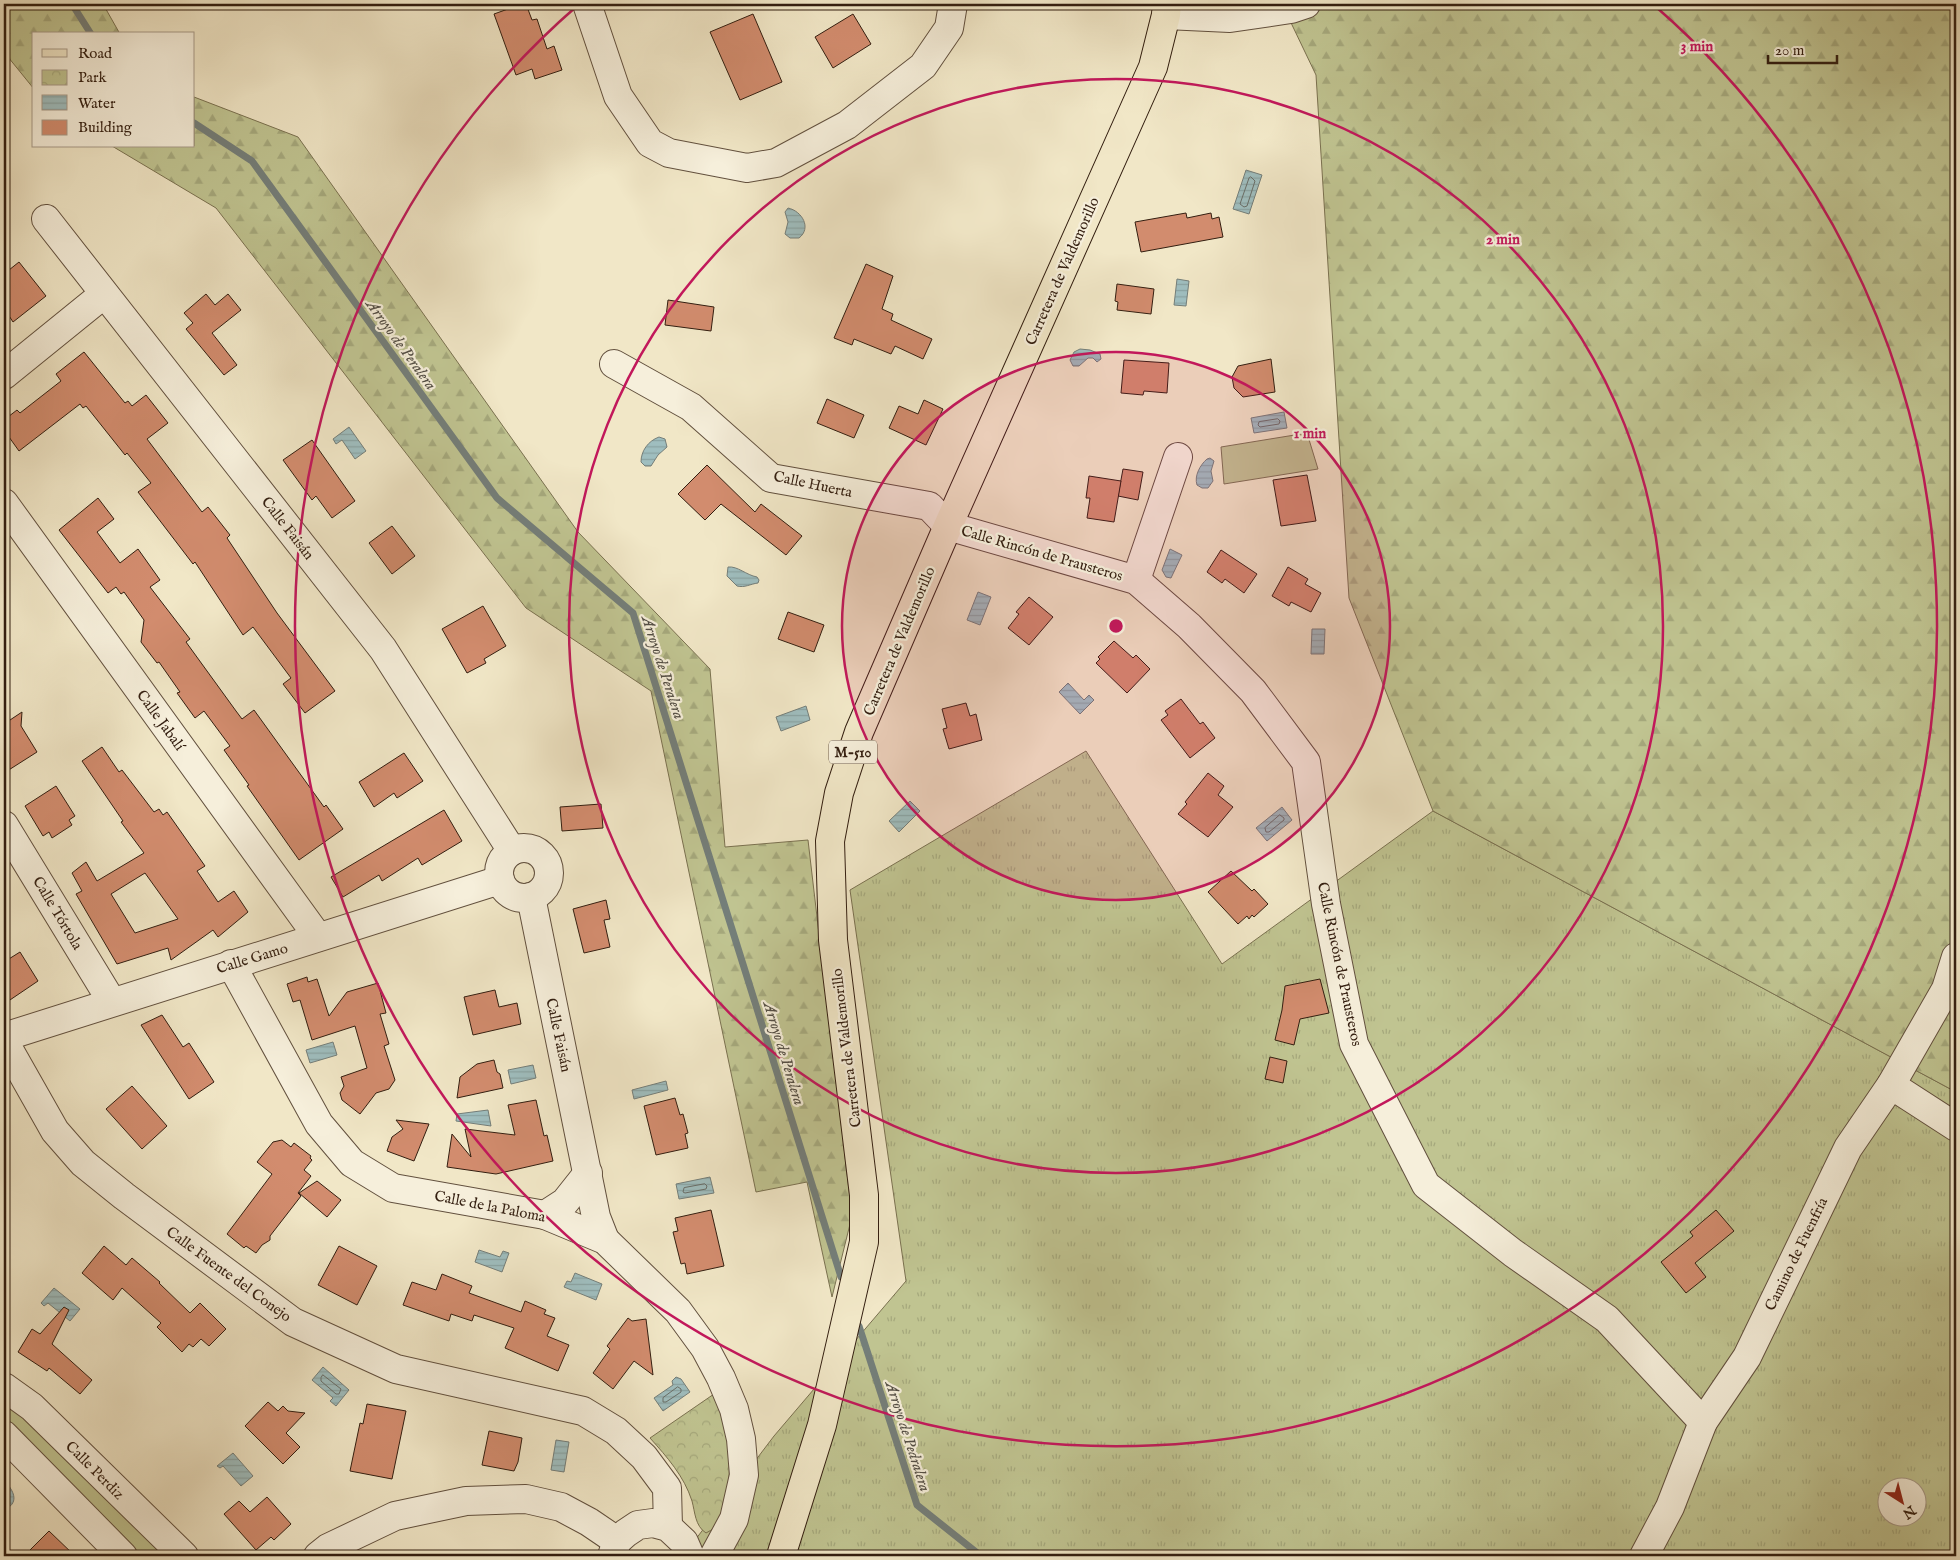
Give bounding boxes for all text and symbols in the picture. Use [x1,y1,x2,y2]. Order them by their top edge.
legend [32,32,195,148]
scale bar [1768,32,1836,64]
text: 3 min [1681,37,1713,56]
text: 20 m [1775,41,1805,60]
text: Road [78,44,113,63]
text: Park [78,68,108,87]
text: Water [78,94,116,113]
text: Building [78,118,133,137]
street label: Carretera de Valdemorillo [1021,194,1104,348]
text: 2 min [1486,230,1520,249]
water label: Arroyo de Peralera [360,294,440,394]
text: 1 min [1294,424,1326,443]
street label: Calle Huerta [772,467,854,502]
street label: Calle Faisán [257,493,318,564]
street label: Calle Rincón de Prausteros [959,521,1125,586]
street label: Carretera de Valdemorillo [859,564,939,719]
water label: Arroyo de Peralera [635,612,688,722]
centre of rings [1107,617,1125,635]
street label: Calle Jabalí [132,686,190,755]
road number: M-510 [829,740,877,764]
street label: Calle Tórtola [28,873,87,954]
street label: Calle Rincón de Prausteros [1313,880,1366,1048]
street label: Calle Gamo [214,939,290,978]
street label: Carretera de Valdemorillo [827,967,866,1129]
street label: Calle Faisán [541,996,576,1074]
water label: Arroyo de Peralera [757,997,808,1108]
street label: Calle de la Paloma [433,1186,548,1227]
street label: Camino de Fuenfría [1761,1194,1832,1314]
street label: Calle Fuente del Conejo [162,1223,295,1326]
water label: Arroyo de Pedralera [879,1377,934,1494]
street label: Calle Perdiz [61,1437,128,1504]
north arrow [1878,1478,1928,1528]
text: N [1899,1500,1920,1523]

